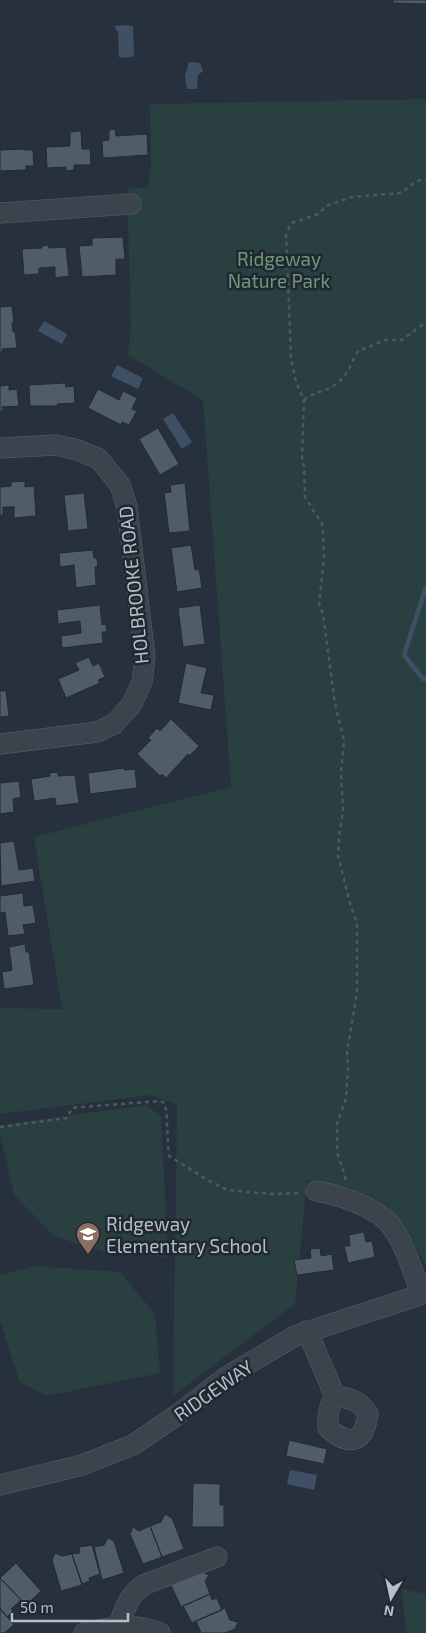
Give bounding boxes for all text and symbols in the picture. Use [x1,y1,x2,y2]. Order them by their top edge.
park label: Ridgeway Nature Park [228,247,331,292]
street label: HOLBROOKE ROAD [113,505,153,665]
place label: Ridgeway Elementary School [106,1212,268,1257]
school or university icon: Ridgeway Elementary School [75,1221,101,1255]
street label: RIDGEWAY [169,1354,257,1426]
north arrow [366,1573,416,1623]
scale bar [12,1590,129,1622]
text: 50 m [20,1598,54,1616]
text: N [383,1602,395,1621]

